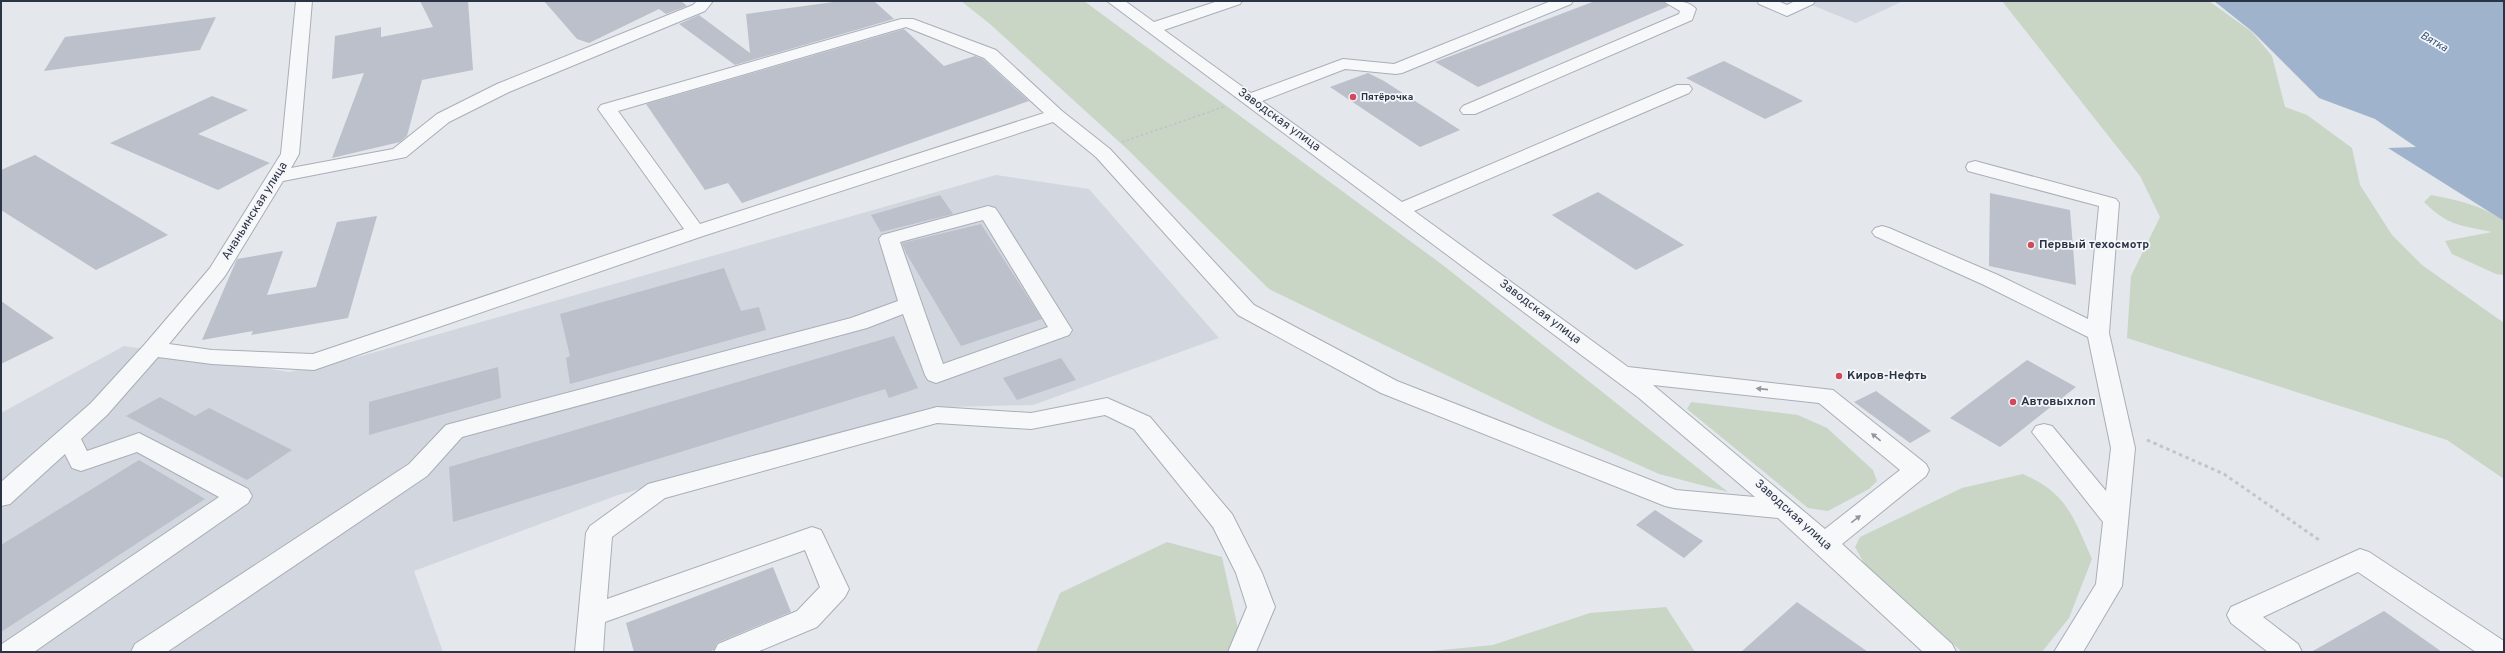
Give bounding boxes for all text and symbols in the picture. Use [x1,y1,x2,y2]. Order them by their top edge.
water label: Вятка [2418,29,2450,56]
street label: Заводская улица [1234,84,1324,156]
place label: Пятёрочка [1361,91,1413,104]
marker: Пятёрочка [1348,92,1358,102]
street label: Ананьинская улица [218,159,292,263]
place label: Первый техосмотр [2039,237,2149,253]
marker: Первый техосмотр [2026,240,2036,250]
street label: Заводская улица [1496,276,1584,348]
place label: Киров-Нефть [1847,368,1927,384]
marker: Киров-Нефть [1834,371,1844,381]
one-way arrow [1756,386,1768,392]
place label: Автовыхлоп [2021,394,2096,410]
marker: Автовыхлоп [2008,397,2018,407]
one-way arrow [1871,433,1882,442]
street label: Заводская улица [1751,476,1835,554]
one-way arrow [1850,514,1861,523]

